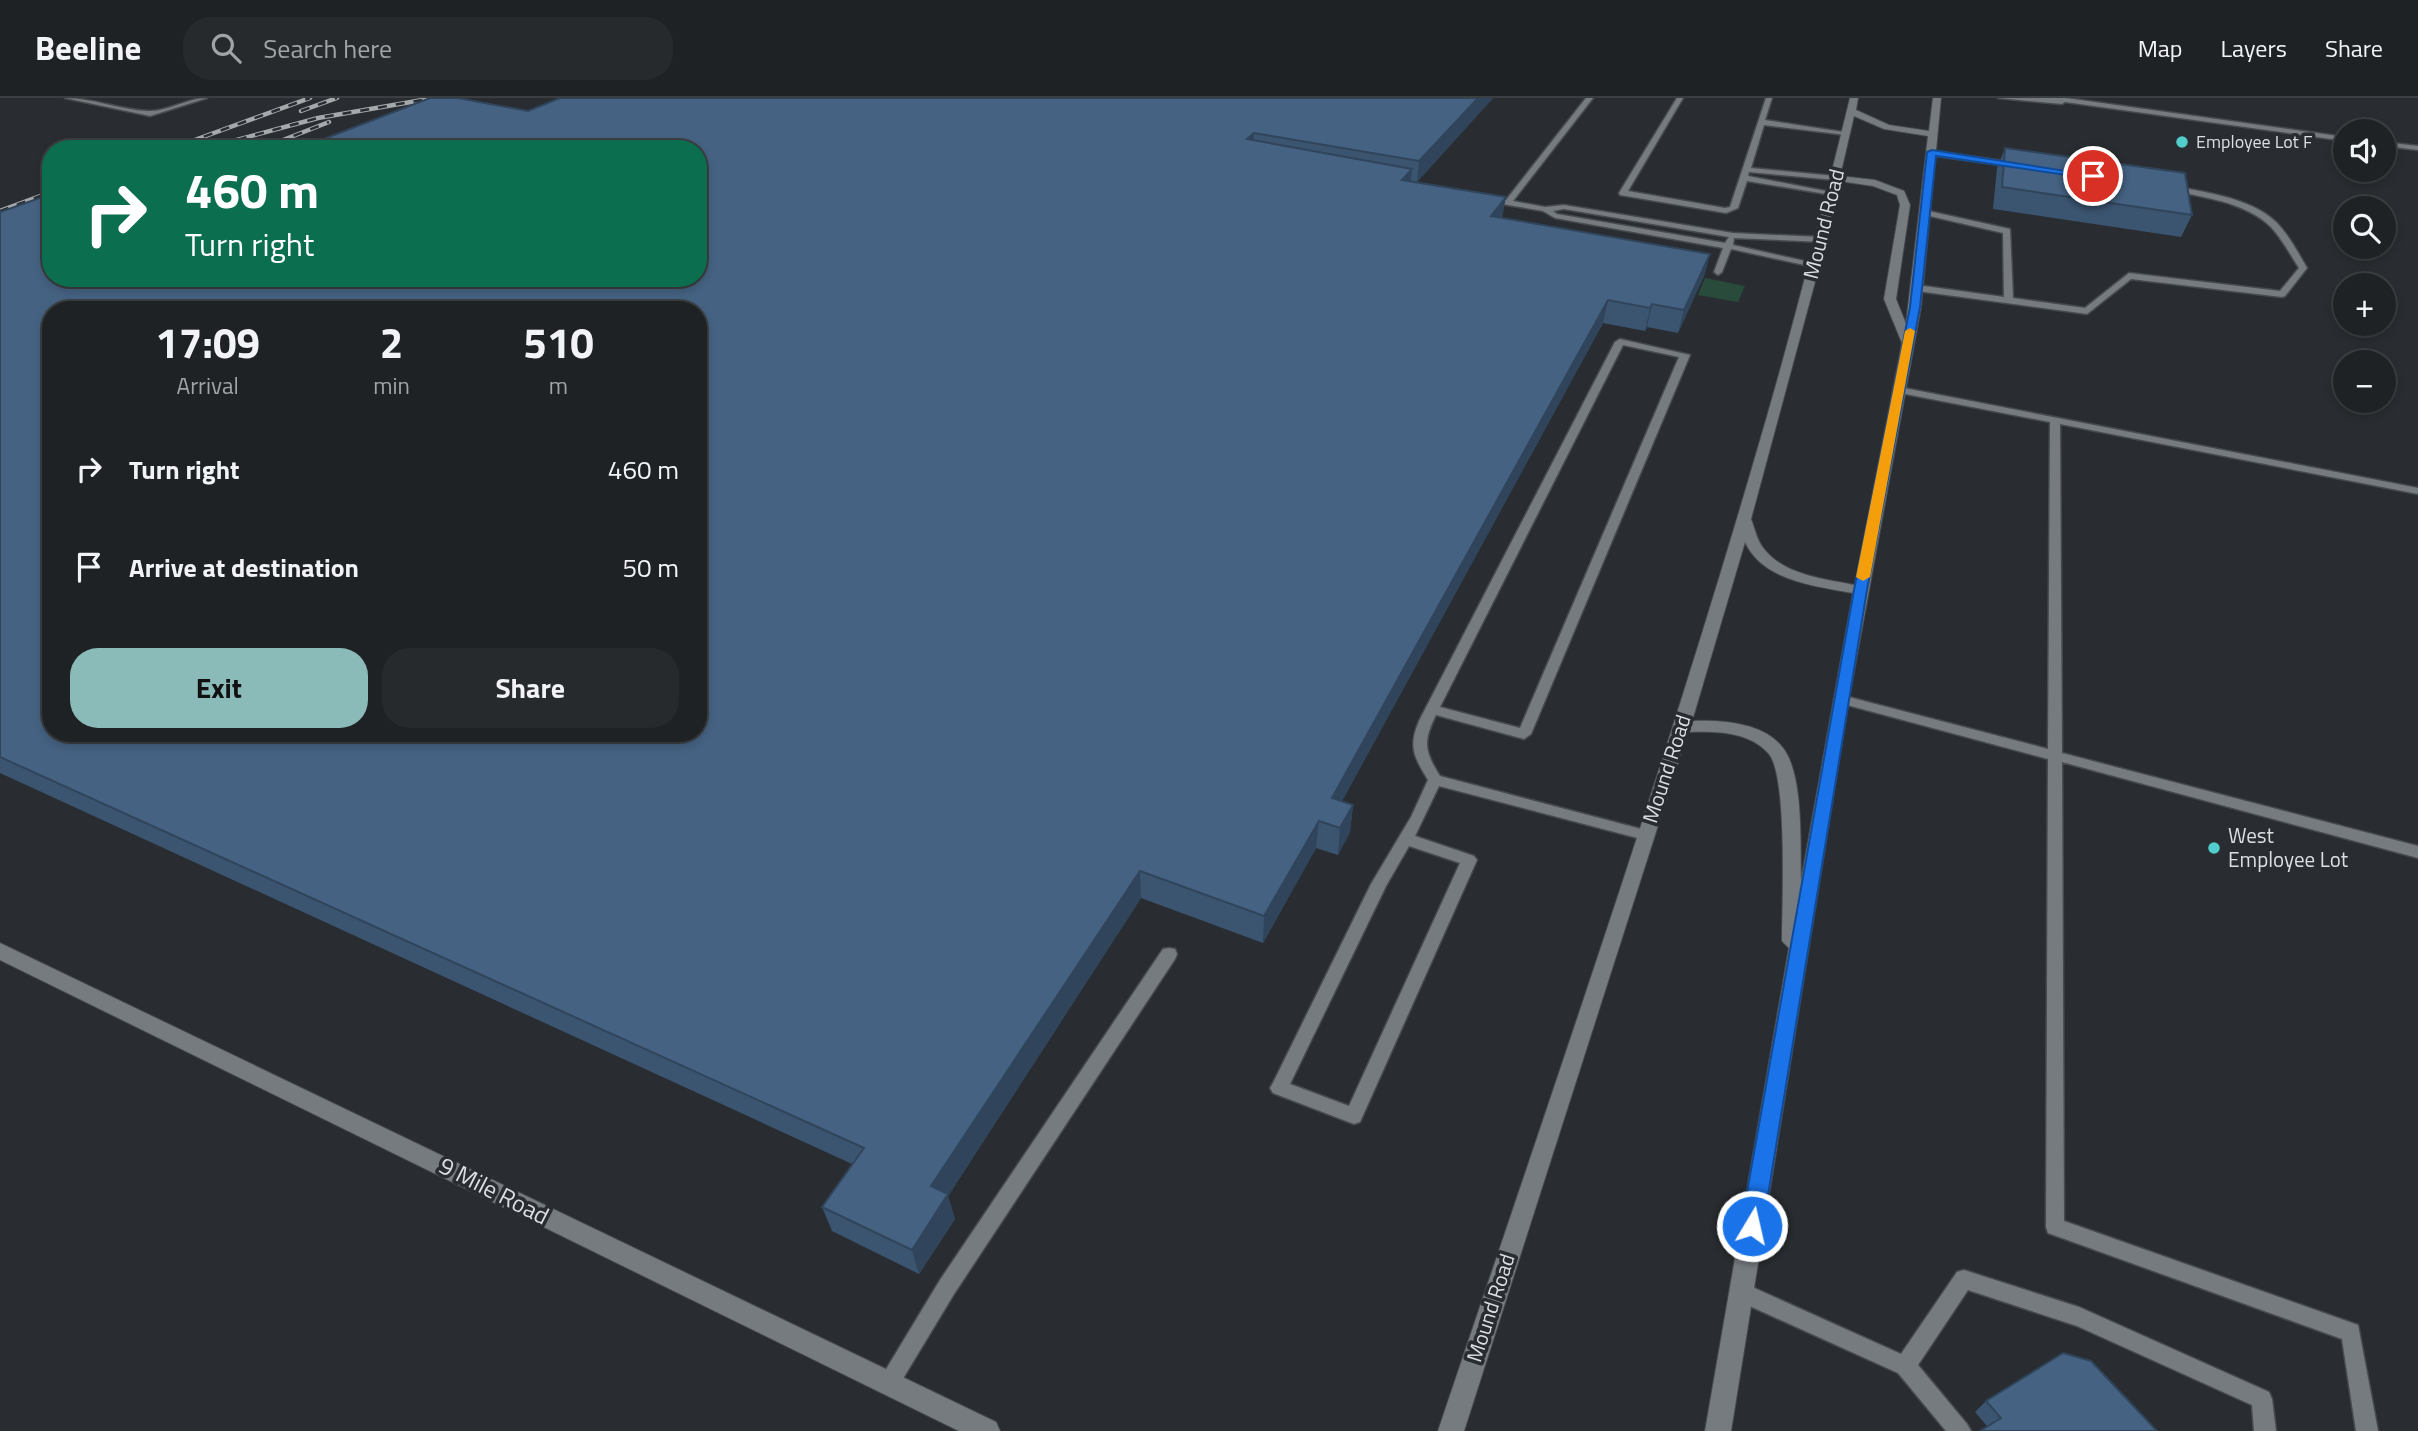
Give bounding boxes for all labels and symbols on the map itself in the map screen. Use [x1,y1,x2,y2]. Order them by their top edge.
place label: Employee Lot F [2196,128,2312,155]
marker: Employee Lot F [2174,134,2190,150]
pin [2063,146,2123,206]
street label: Mound Road [1794,165,1852,282]
street label: Mound Road [1633,710,1699,827]
place label: West Employee Lot [2228,819,2349,875]
marker: West Employee Lot [2206,840,2222,856]
street label: 9 Mile Road [433,1147,556,1233]
position arrow [1715,1189,1789,1263]
street label: Mound Road [1457,1249,1523,1366]

